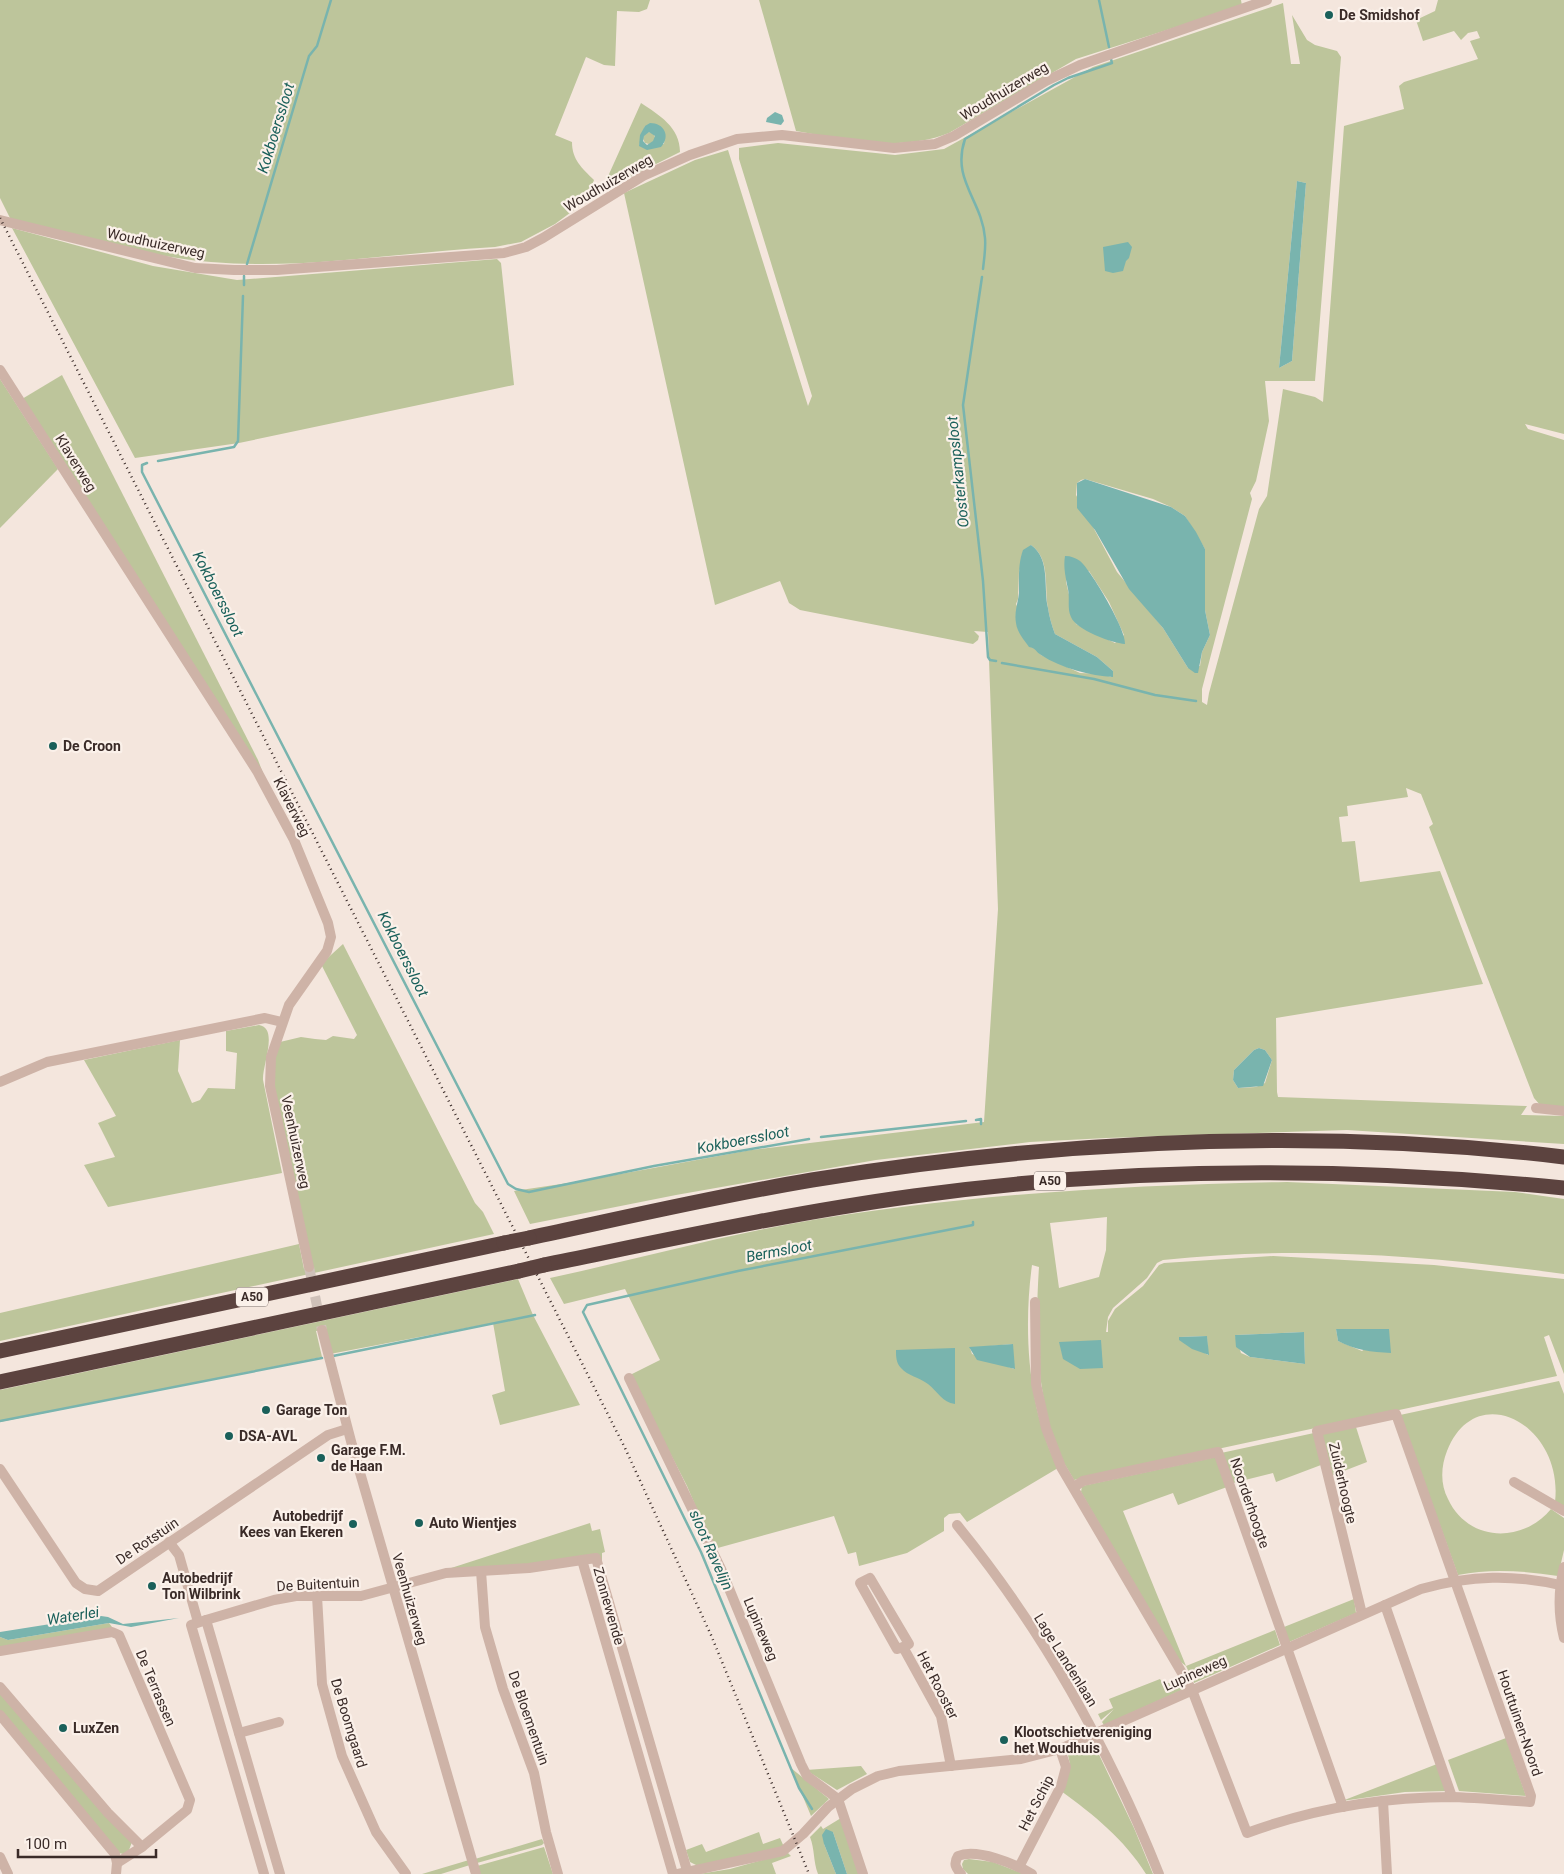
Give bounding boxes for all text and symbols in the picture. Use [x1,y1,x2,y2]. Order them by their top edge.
place label: De Smidshof [1339,7,1420,23]
marker: De Smidshof [1323,9,1335,21]
street label: Woudhuizerweg [957,58,1051,124]
water label: Kokboerssloot [254,80,298,175]
street label: Woudhuizerweg [561,151,655,215]
street label: Woudhuizerweg [106,225,206,261]
water label: Oosterkampsloot [943,415,973,529]
street label: Klaverweg [52,431,100,495]
water label: Kokboerssloot [189,548,247,640]
place label: De Croon [63,738,121,754]
marker: De Croon [47,740,59,752]
street label: Klaverweg [270,775,314,839]
water label: Kokboerssloot [374,908,432,1000]
street label: Veenhuizerweg [278,1094,314,1190]
water label: Kokboerssloot [695,1122,791,1158]
road number: A50 [1034,1172,1066,1190]
water label: Bermsloot [744,1236,814,1266]
road number: A50 [236,1288,268,1306]
place label: Garage Ton [276,1402,347,1418]
marker: Garage Ton [260,1404,272,1416]
place label: DSA-AVL [239,1428,298,1444]
marker: DSA-AVL [223,1430,235,1442]
street label: Zuiderhoogte [1326,1441,1360,1525]
place label: Garage F.M. de Haan [331,1442,406,1474]
marker: Garage F.M. de Haan [315,1452,327,1464]
street label: Noorderhoogte [1227,1456,1273,1550]
water label: sloot Ravelijn [685,1507,737,1593]
place label: Autobedrijf Kees van Ekeren [239,1508,344,1540]
street label: De Rotstuin [113,1514,181,1568]
place label: Auto Wientjes [429,1515,517,1531]
marker: Auto Wientjes [413,1517,425,1529]
marker: Autobedrijf Kees van Ekeren [347,1518,359,1530]
street label: Veenhuizerweg [389,1551,431,1647]
street label: Zonnewende [590,1565,628,1647]
place label: Autobedrijf Ton Wilbrink [162,1570,241,1602]
street label: De Buitentuin [276,1574,360,1594]
marker: Autobedrijf Ton Wilbrink [146,1580,158,1592]
street label: Lupineweg [741,1595,781,1663]
water label: Waterlei [46,1603,101,1629]
street label: Lage Landenlaan [1031,1611,1101,1709]
street label: De Terrassen [133,1647,179,1729]
street label: Het Rooster [914,1648,962,1722]
street label: Lupineweg [1161,1652,1229,1694]
street label: Houttuinen-Noord [1494,1668,1546,1778]
street label: De Bloementuin [505,1669,553,1767]
street label: De Boomgaard [328,1676,370,1770]
place label: LuxZen [73,1720,119,1736]
marker: LuxZen [57,1722,69,1734]
place label: Klootschietvereniging het Woudhuis [1014,1724,1152,1756]
marker: Klootschietvereniging het Woudhuis [998,1734,1010,1746]
street label: Het Schip [1015,1772,1057,1833]
scale bar [18,1826,155,1858]
text: 100 m [25,1835,67,1853]

